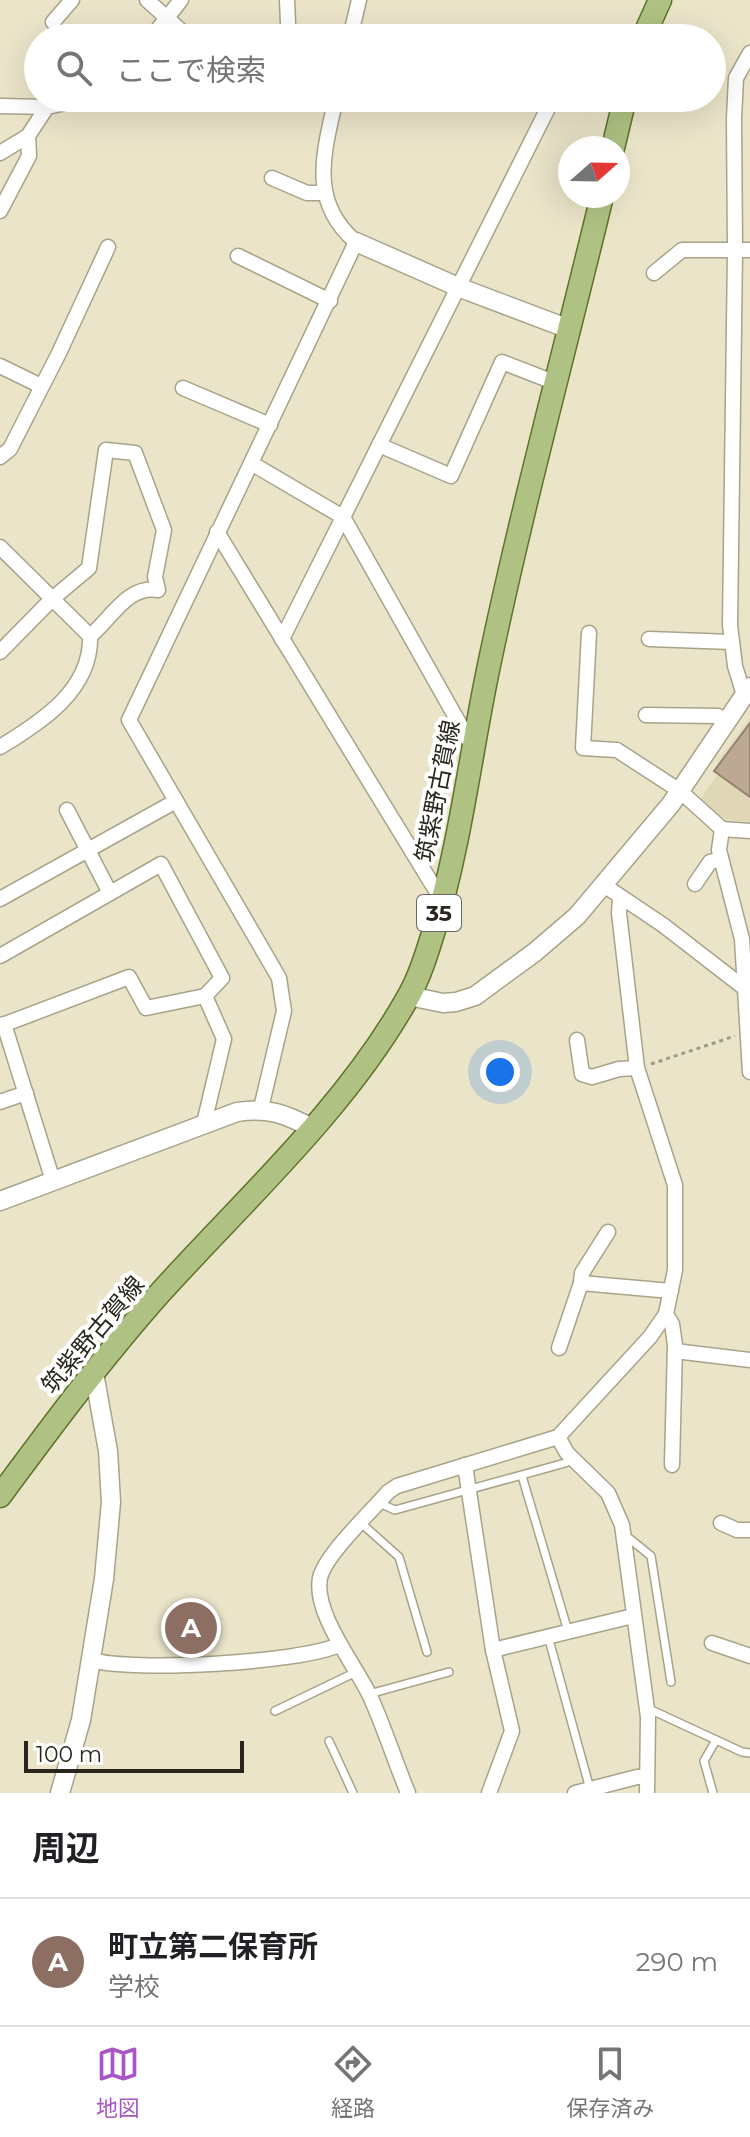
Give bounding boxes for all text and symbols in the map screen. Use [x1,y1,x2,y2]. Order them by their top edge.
search box [24,24,726,112]
icon: search [52,46,96,90]
text: ここで検索 [116,52,266,89]
north arrow [558,136,630,208]
street label: 筑紫野古賀線 [410,717,465,864]
road number: 35 [417,895,461,931]
your location [480,1052,520,1092]
street label: 筑紫野古賀線 [35,1270,150,1399]
pin: A [165,1598,217,1658]
scale bar [24,1737,244,1773]
text: 100 m [36,1741,102,1768]
text: 周辺 [32,1827,100,1869]
text: 町立第二保育所 [108,1928,318,1965]
text: A [48,1946,68,1978]
text: 290 m [636,1946,718,1978]
text: 学校 [108,1971,160,2003]
tab: 地図 [96,2042,140,2122]
tab: 経路 [331,2042,375,2122]
tab: 保存済み [566,2042,654,2122]

